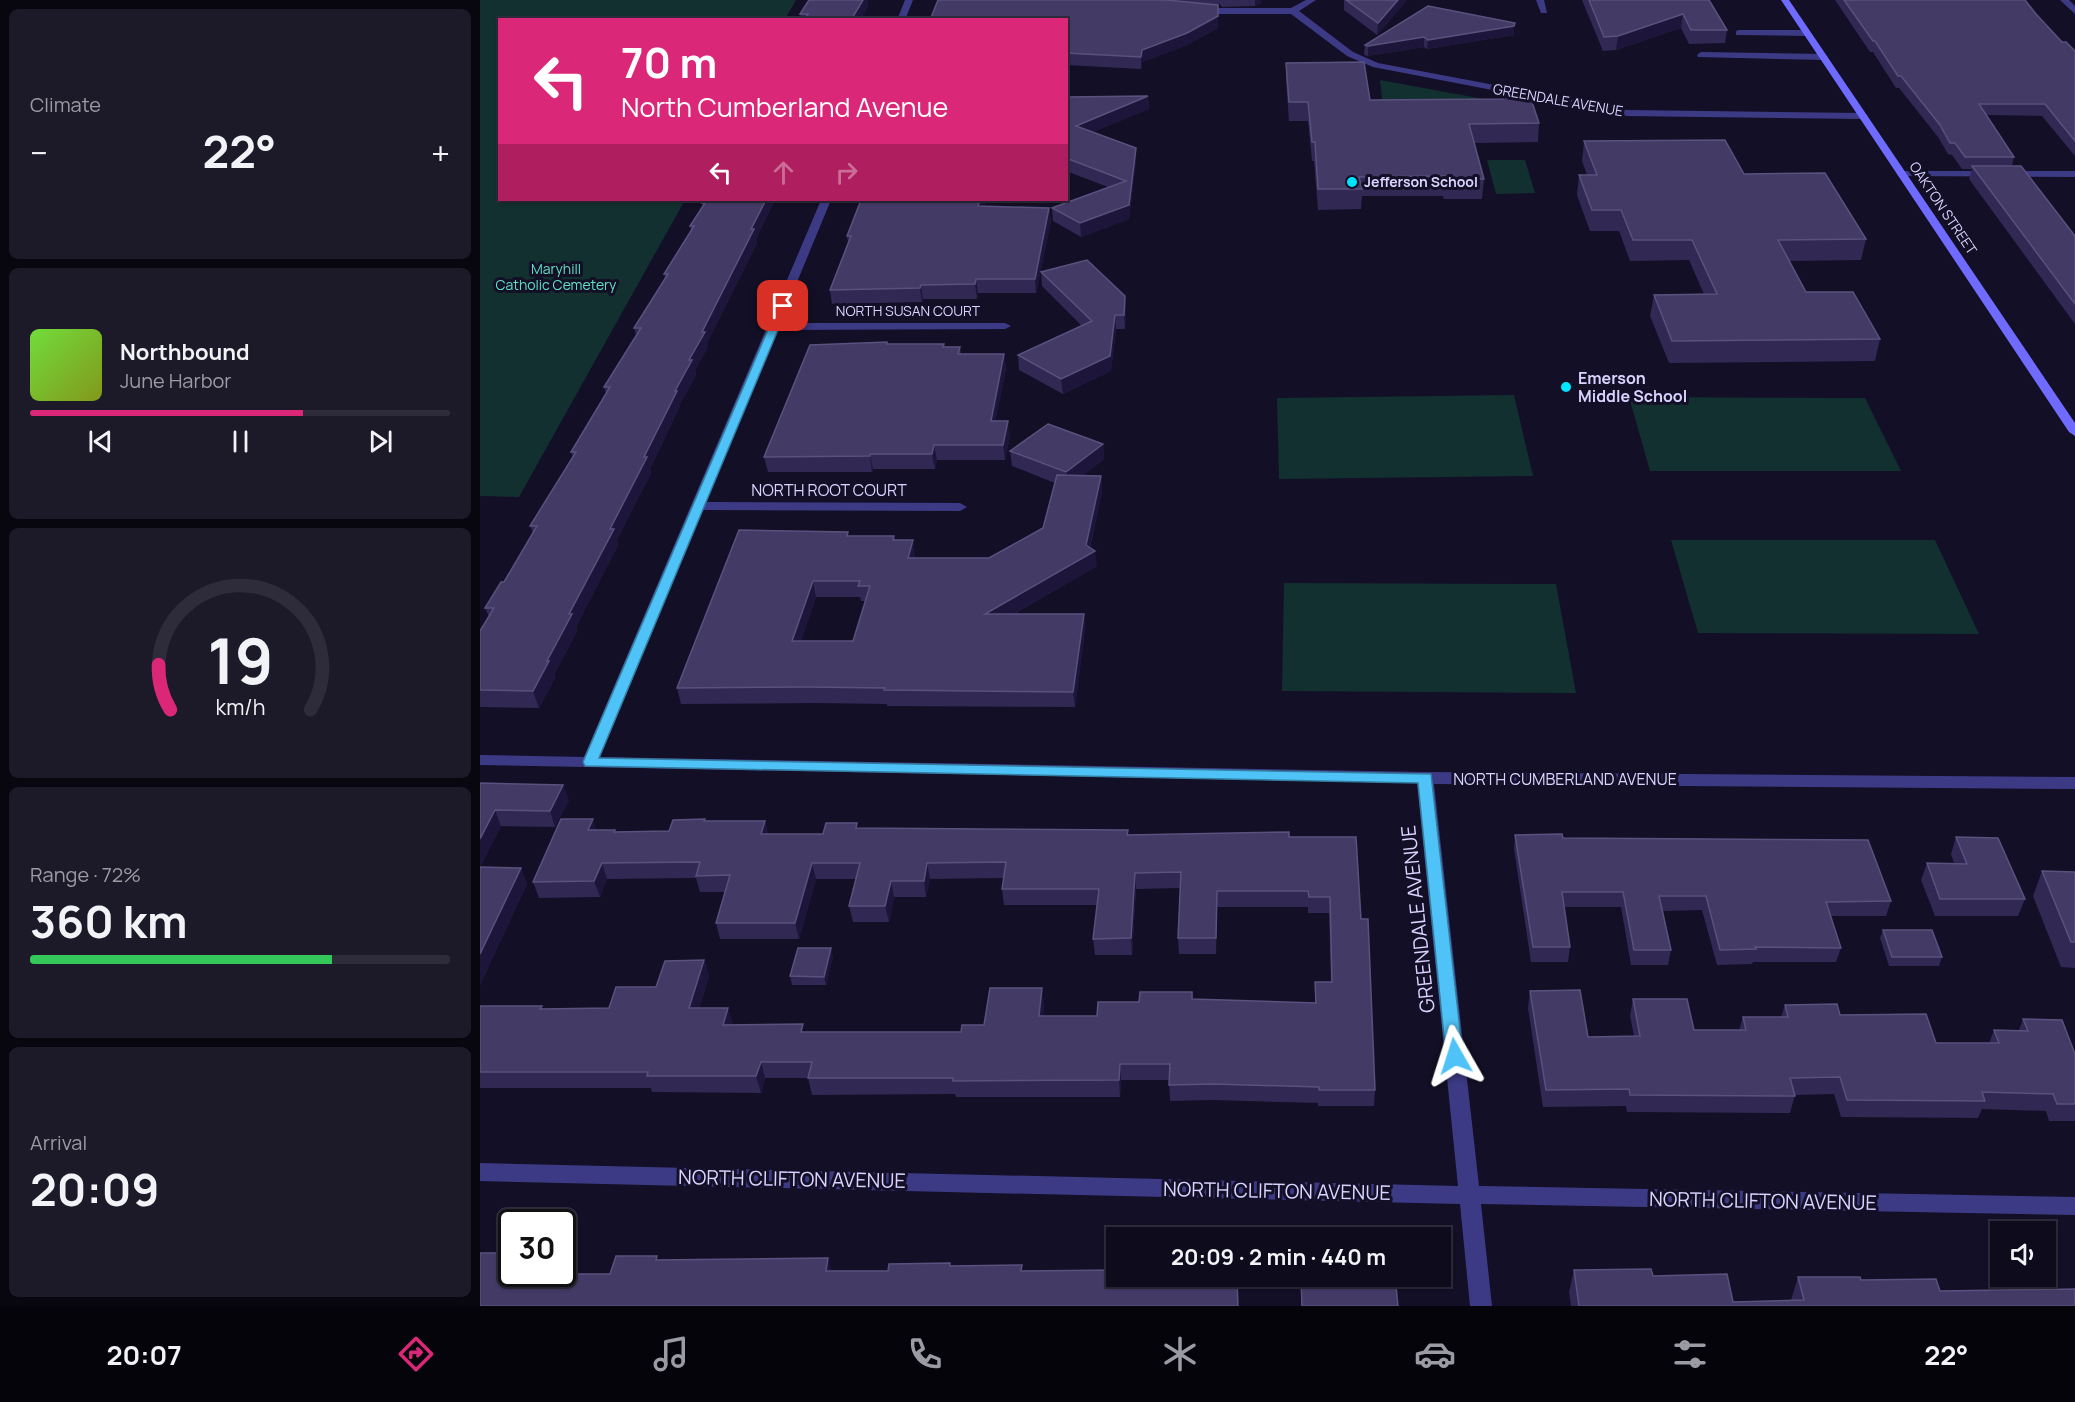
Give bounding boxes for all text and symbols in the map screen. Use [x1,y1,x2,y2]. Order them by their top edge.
text: 70 m [621,33,717,91]
icon: left [522,42,600,120]
street label: GREENDALE AVENUE [1492,79,1625,120]
text: North Cumberland Avenue [621,88,948,125]
text: Climate [30,91,101,118]
text: 22° [202,120,276,182]
text: − [30,130,48,175]
text: + [431,130,450,175]
icon: left [704,156,737,189]
icon: ahead [767,156,800,189]
icon: right [830,156,863,189]
street label: OAKTON STREET [1905,158,1982,258]
place label: Jefferson School [1364,172,1478,191]
marker: Jefferson School [1345,175,1359,189]
park label: Maryhill Catholic Cemetery [496,259,617,294]
pin [757,280,808,331]
icon: arrive [766,289,799,322]
street label: NORTH SUSAN COURT [836,301,981,320]
text: Northbound [120,337,250,367]
text: June Harbor [120,367,232,394]
place label: Emerson Middle School [1578,367,1687,407]
marker: Emerson Middle School [1559,380,1573,394]
icon: previous [84,425,117,458]
icon: pause [224,425,257,458]
icon: next [364,425,397,458]
street label: NORTH ROOT COURT [751,479,907,501]
text: 19 [207,617,273,703]
text: km/h [215,692,265,721]
street label: NORTH CUMBERLAND AVENUE [1453,768,1677,790]
street label: GREENDALE AVENUE [1394,824,1441,1014]
text: Range · 72% [30,861,141,888]
text: 360 km [30,890,187,952]
position arrow [1423,1024,1487,1088]
text: Arrival [30,1129,87,1156]
text: 20:09 [30,1158,159,1220]
street label: NORTH CLIFTON AVENUE [678,1163,906,1194]
street label: NORTH CLIFTON AVENUE [1163,1175,1391,1206]
street label: NORTH CLIFTON AVENUE [1649,1185,1877,1216]
speed limit sign: 30 [498,1209,576,1287]
map controls [1990,1221,2056,1287]
button: sound [1990,1221,2056,1287]
text: 20:09 · 2 min · 440 m [1171,1242,1386,1272]
icon: directions [395,1333,437,1375]
icon: music [650,1333,692,1375]
icon: phone [904,1333,946,1375]
icon: climate [1159,1333,1201,1375]
icon: car [1414,1333,1456,1375]
icon: filters [1669,1333,1711,1375]
text: 20:07 [106,1336,182,1373]
text: 22° [1924,1336,1968,1373]

